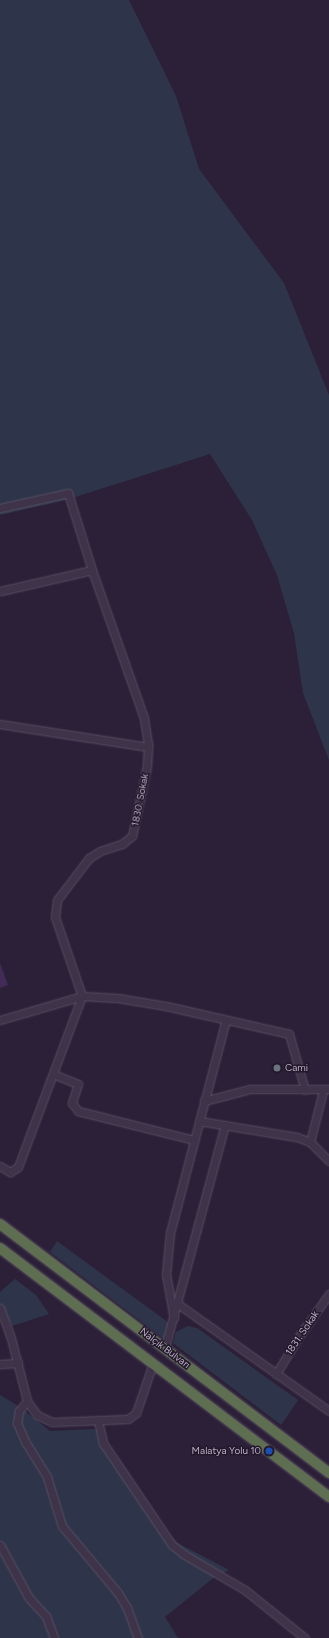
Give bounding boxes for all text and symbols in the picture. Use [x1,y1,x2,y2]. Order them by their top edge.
street label: 1830. Sokak [129,773,151,827]
place label: Cami [285,1062,308,1074]
marker: Cami [272,1063,282,1073]
street label: 1831. Sokak [283,1308,321,1358]
street label: Nalçık Bulvarı [137,1325,193,1371]
place label: Malatya Yolu 10 [192,1445,261,1457]
marker: Malatya Yolu 10 [264,1446,274,1456]

